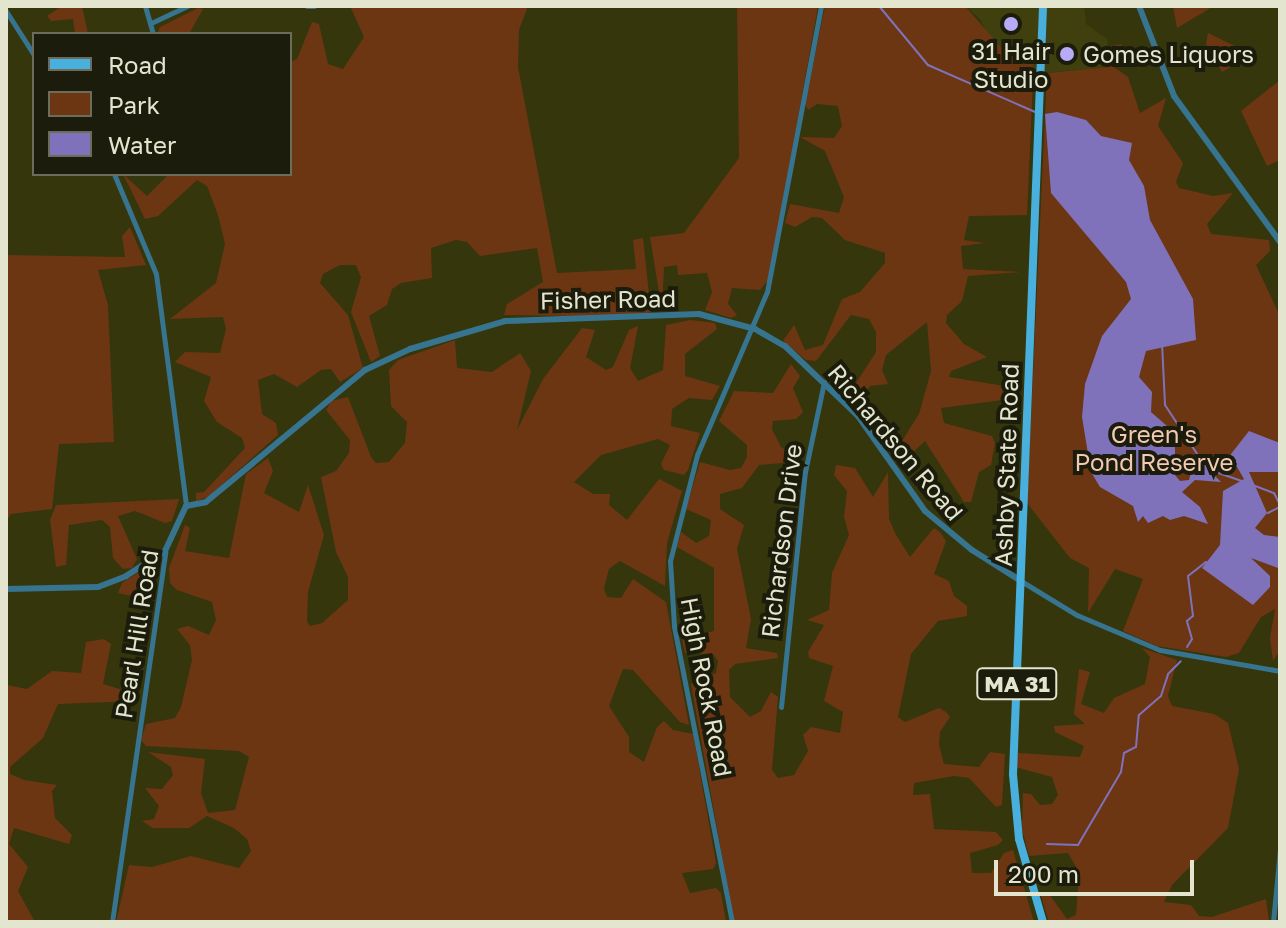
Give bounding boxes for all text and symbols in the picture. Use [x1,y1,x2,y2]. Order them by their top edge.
marker: 31 Hair Studio [1002,15,1020,33]
legend [32,32,292,176]
place label: 31 Hair Studio [971,37,1051,93]
place label: Gomes Liquors [1083,40,1254,68]
marker: Gomes Liquors [1058,45,1076,63]
text: Road [108,50,167,79]
text: Park [108,90,160,119]
text: Water [108,130,176,159]
street label: Fisher Road [540,283,676,315]
street label: Richardson Road [822,358,970,526]
street label: Ashby State Road [988,363,1024,567]
park label: Green's Pond Reserve [1075,420,1233,476]
street label: Richardson Drive [755,442,807,640]
street label: Pearl Hill Road [108,547,164,721]
street label: High Rock Road [675,595,739,779]
road number: MA 31 [975,666,1059,702]
scale bar [998,844,1198,894]
text: 200 m [1008,859,1079,888]

